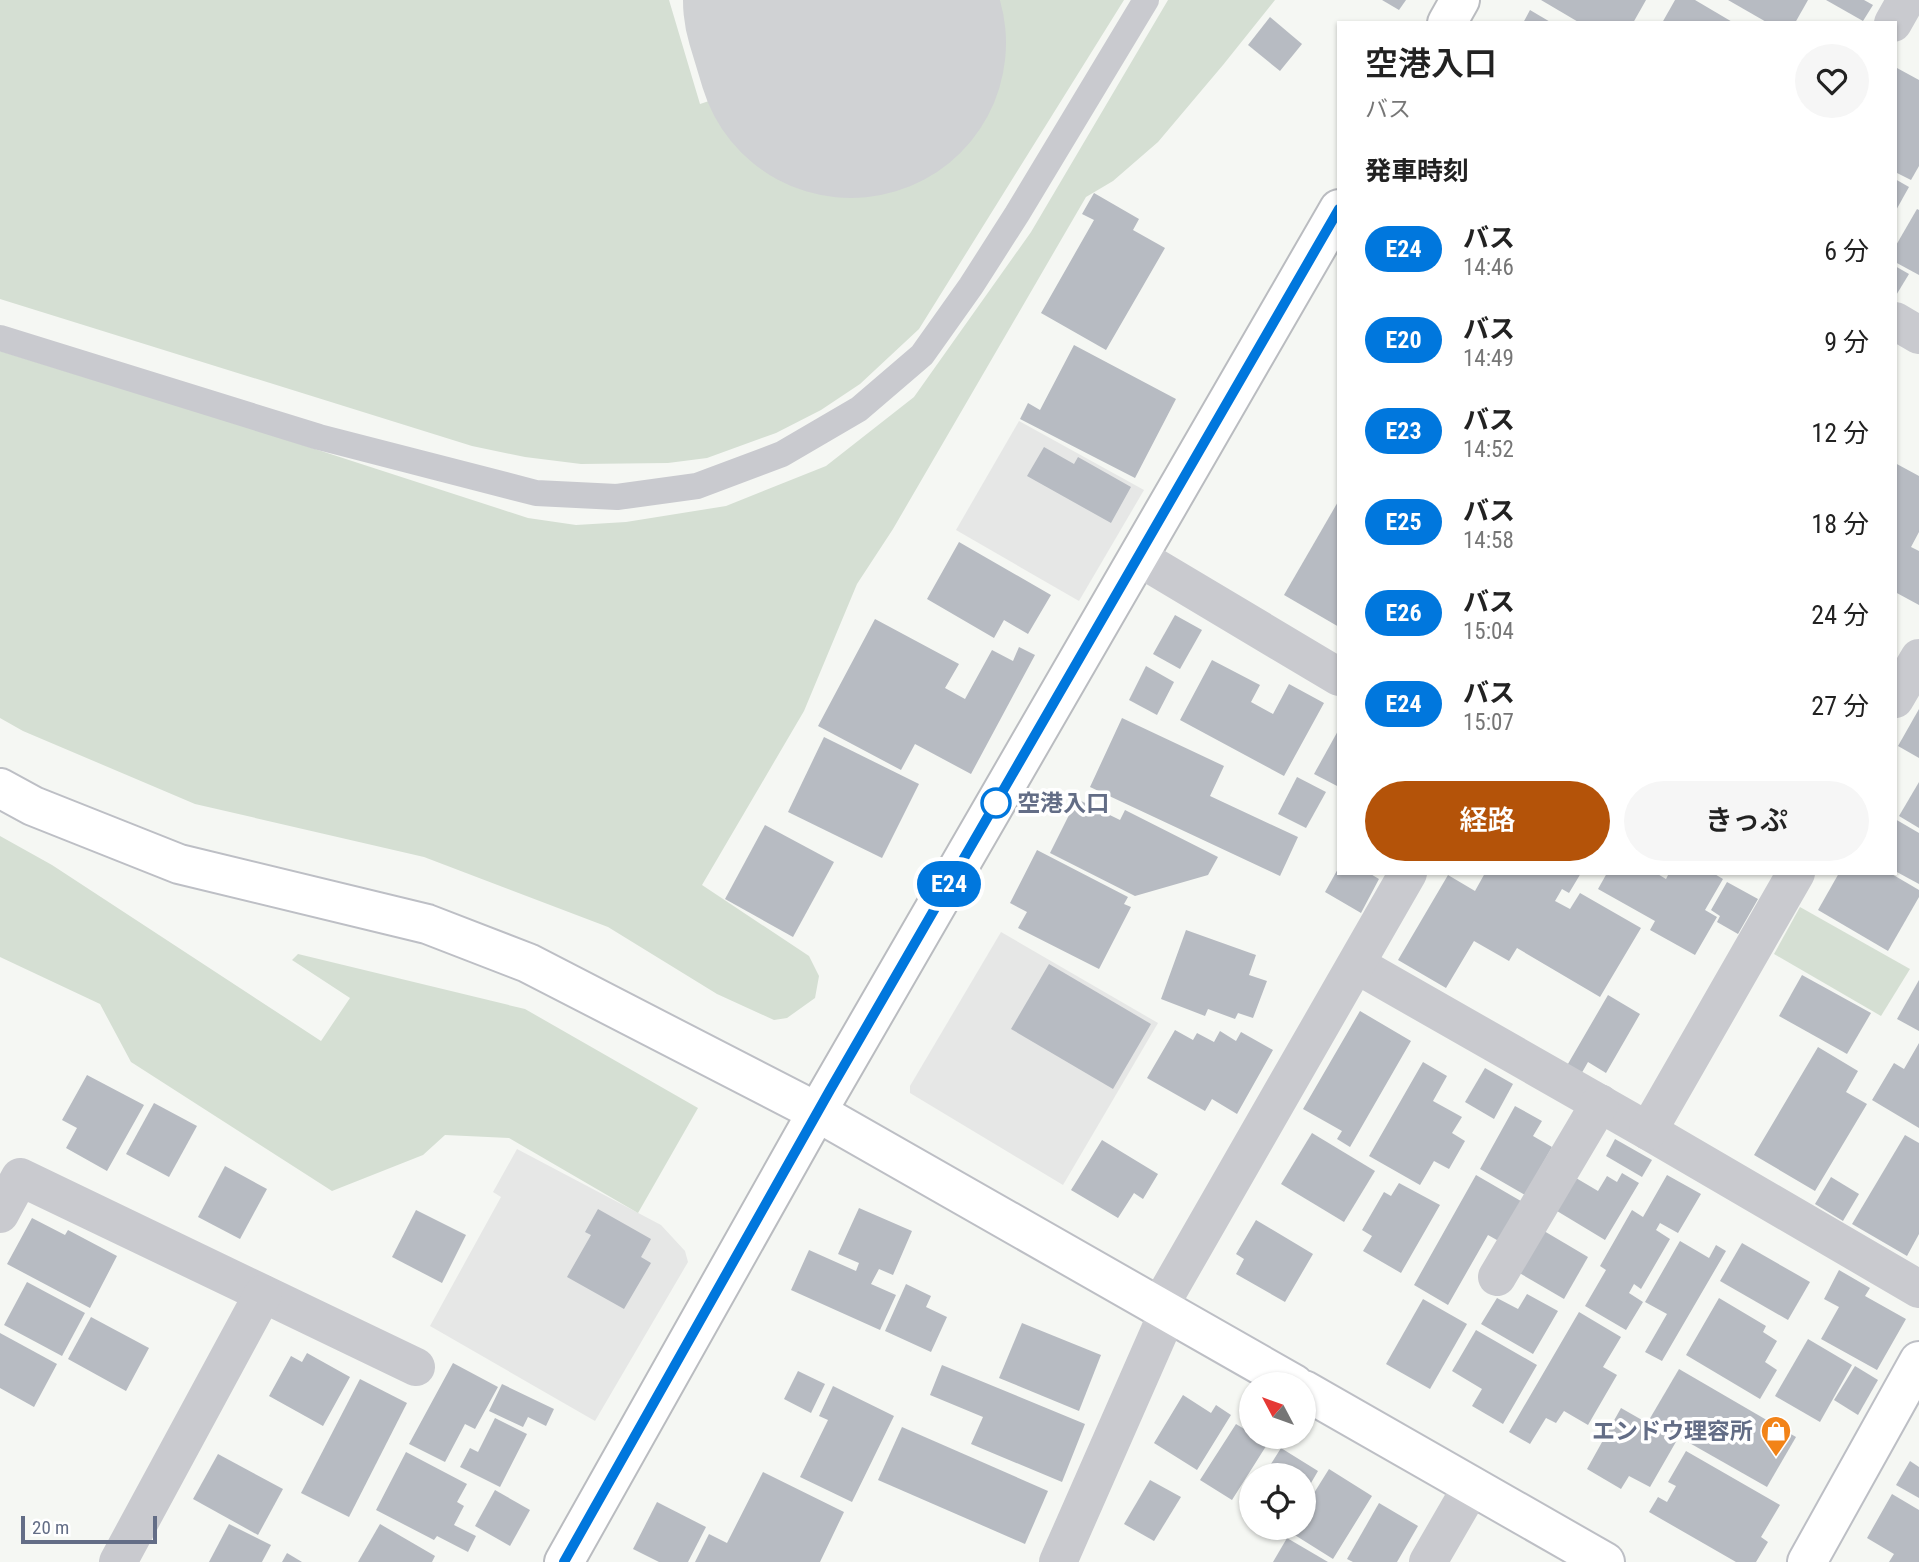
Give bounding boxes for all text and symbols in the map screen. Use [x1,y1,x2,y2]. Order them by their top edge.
text: 空港入口 [1365,44,1497,83]
button: heart [1795,44,1869,118]
text: バス [1365,96,1411,123]
text: 発車時刻 [1365,156,1469,186]
text: バス [1463,223,1515,253]
text: E24 [1385,235,1422,263]
text: 6 分 [1824,236,1869,266]
text: 14:46 [1463,254,1514,281]
text: バス [1463,314,1515,344]
text: E20 [1385,326,1422,354]
text: 9 分 [1824,327,1869,357]
text: 14:49 [1463,345,1514,372]
text: バス [1463,405,1515,435]
text: E23 [1385,417,1422,445]
text: 12 分 [1811,418,1869,448]
text: 14:52 [1463,436,1514,463]
text: バス [1463,496,1515,526]
text: E25 [1385,508,1422,536]
text: 18 分 [1811,509,1869,539]
text: 14:58 [1463,527,1514,554]
text: バス [1463,587,1515,617]
text: E26 [1385,599,1422,627]
text: 24 分 [1811,600,1869,630]
text: 15:04 [1463,618,1514,645]
text: バス [1463,678,1515,708]
text: E24 [1385,690,1422,718]
text: 27 分 [1811,691,1869,721]
text: 15:07 [1463,709,1514,736]
button: 経路 [1365,781,1610,861]
button: きっぷ [1624,781,1869,861]
marker: 空港入口 [981,788,1011,818]
place label: 空港入口 [1017,790,1109,817]
line badge: E24 [909,861,989,907]
text: E24 [931,870,967,898]
north arrow [1239,1372,1316,1449]
map controls [1239,1372,1316,1540]
shop icon: エンドウ理容所 [1759,1414,1793,1458]
place label: エンドウ理容所 [1592,1418,1753,1445]
button: locate [1239,1463,1316,1540]
scale bar [21,1513,158,1545]
text: 20 m [32,1516,69,1539]

